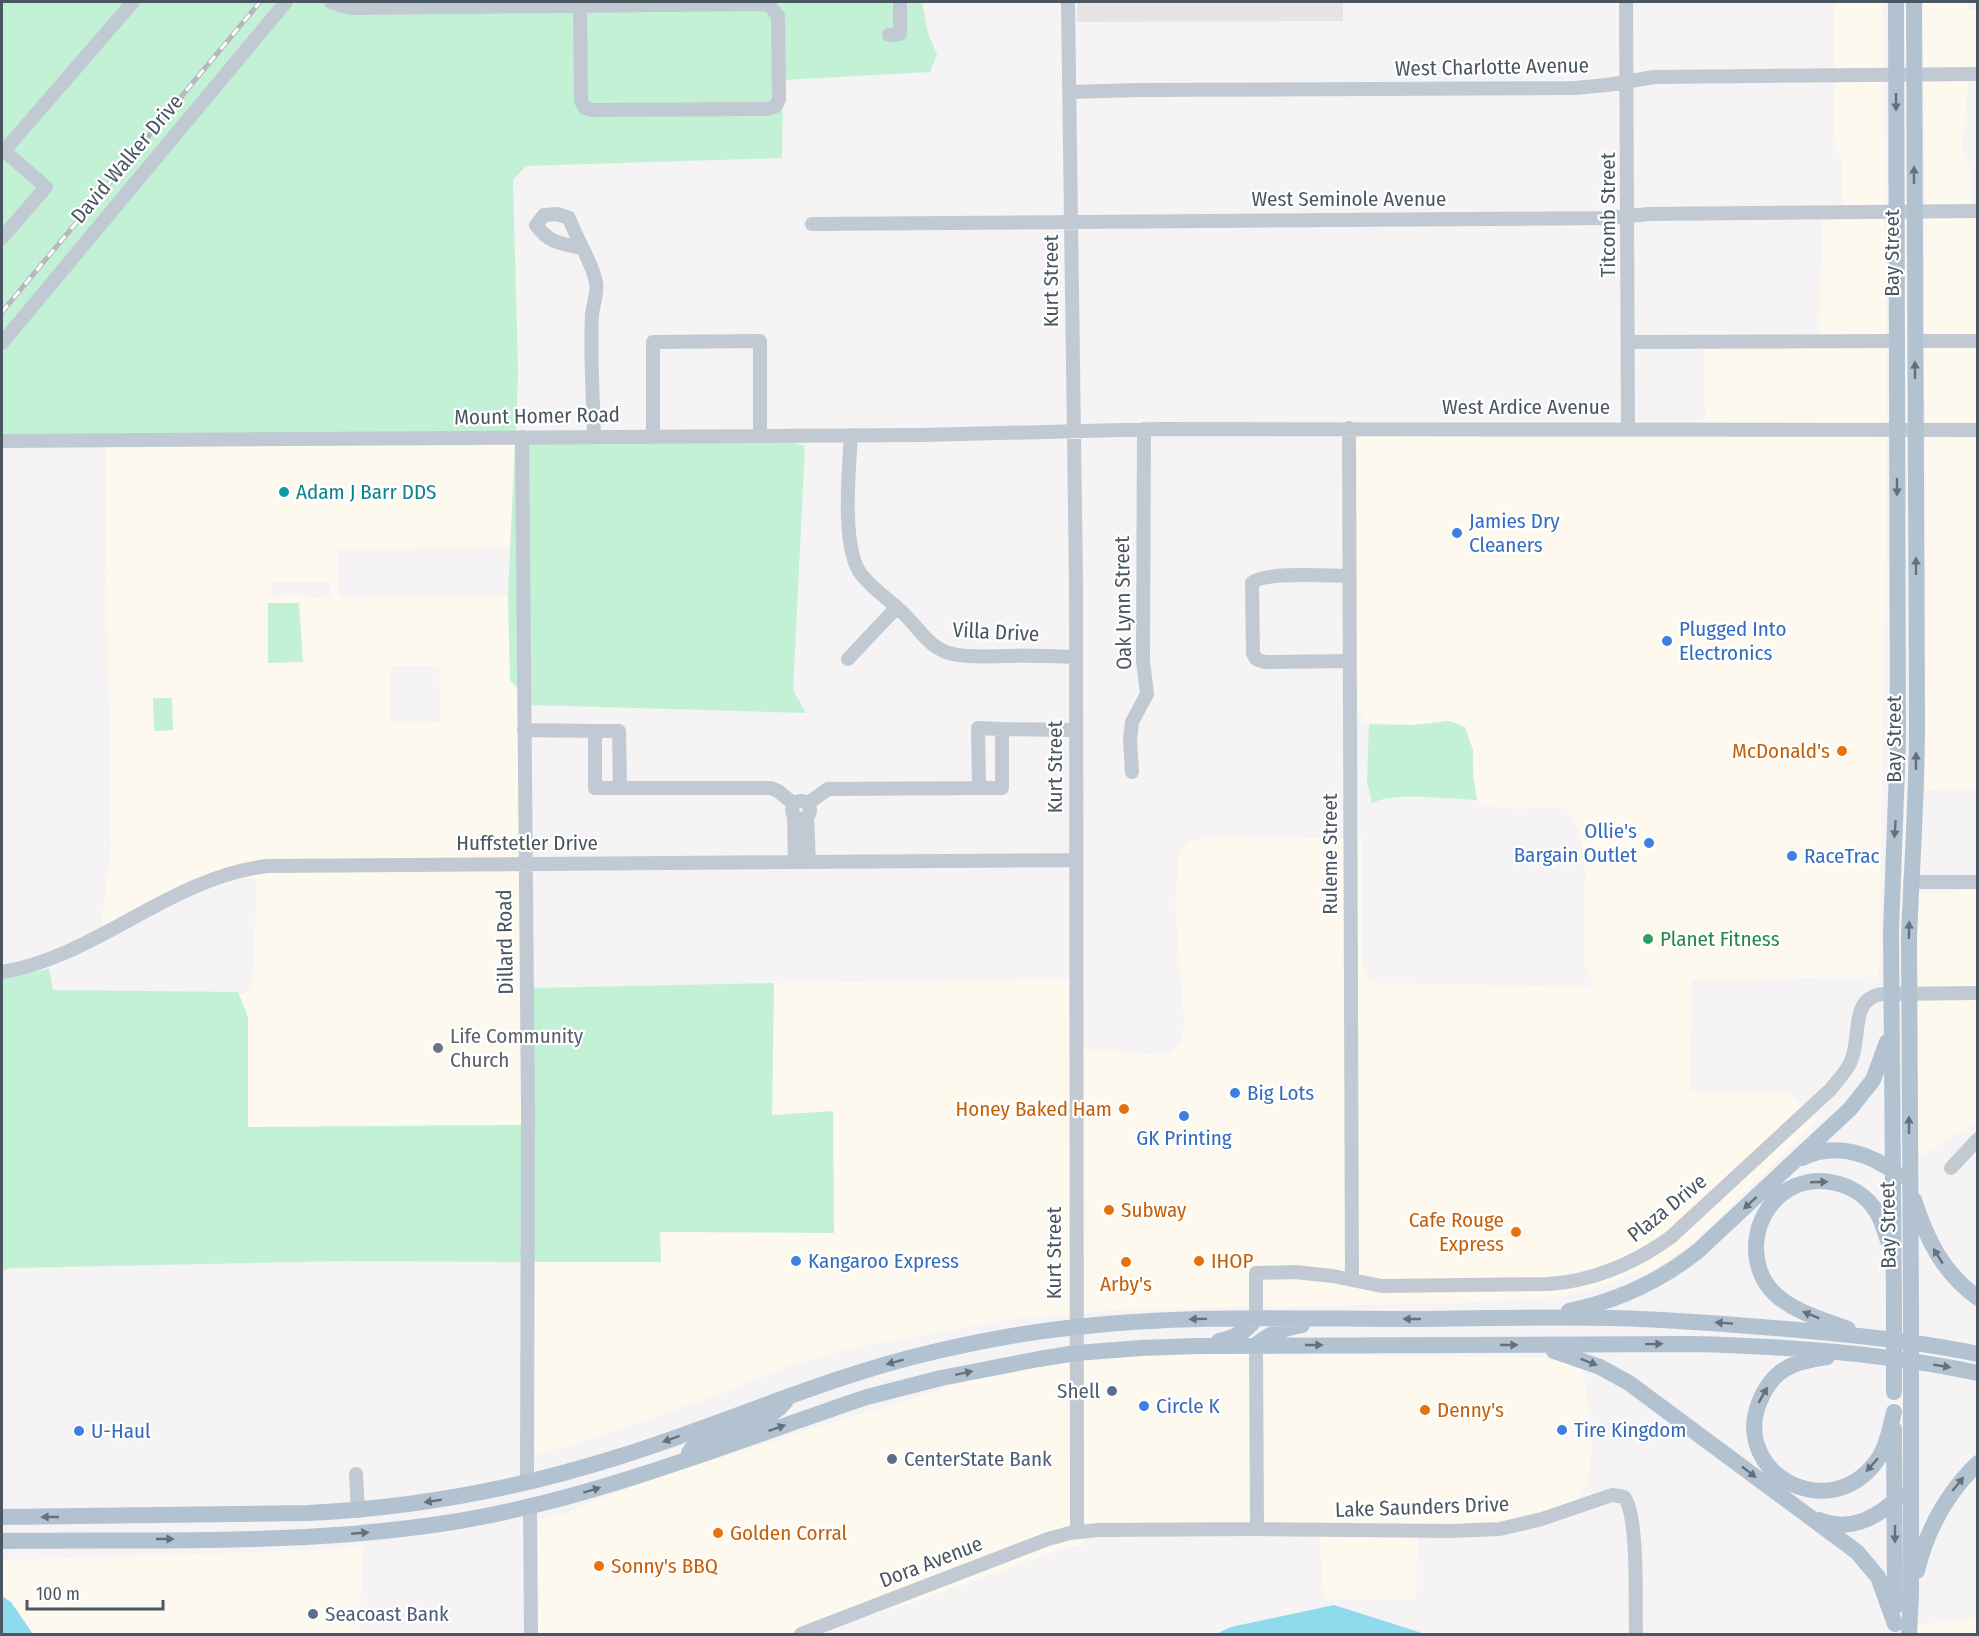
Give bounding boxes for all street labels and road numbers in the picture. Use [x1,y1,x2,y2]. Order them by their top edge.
street label: West Charlotte Avenue [1395,52,1589,82]
street label: David Walker Drive [66,89,188,229]
street label: Titcomb Street [1595,152,1621,278]
street label: West Seminole Avenue [1252,186,1446,212]
street label: Bay Street [1879,209,1905,297]
street label: Kurt Street [1038,235,1064,327]
street label: West Ardice Avenue [1442,394,1610,420]
street label: Mount Homer Road [454,402,620,430]
street label: Oak Lynn Street [1109,536,1137,670]
street label: Villa Drive [952,617,1040,647]
street label: Bay Street [1881,695,1907,783]
street label: Kurt Street [1042,721,1068,813]
street label: Ruleme Street [1317,793,1343,915]
street label: Huffstetler Drive [456,830,598,856]
street label: Dillard Road [491,889,519,995]
street label: Plaza Drive [1622,1168,1712,1248]
street label: Bay Street [1874,1181,1902,1269]
street label: Kurt Street [1041,1207,1067,1299]
street label: Lake Saunders Drive [1335,1491,1509,1523]
street label: Dora Avenue [876,1530,986,1594]

